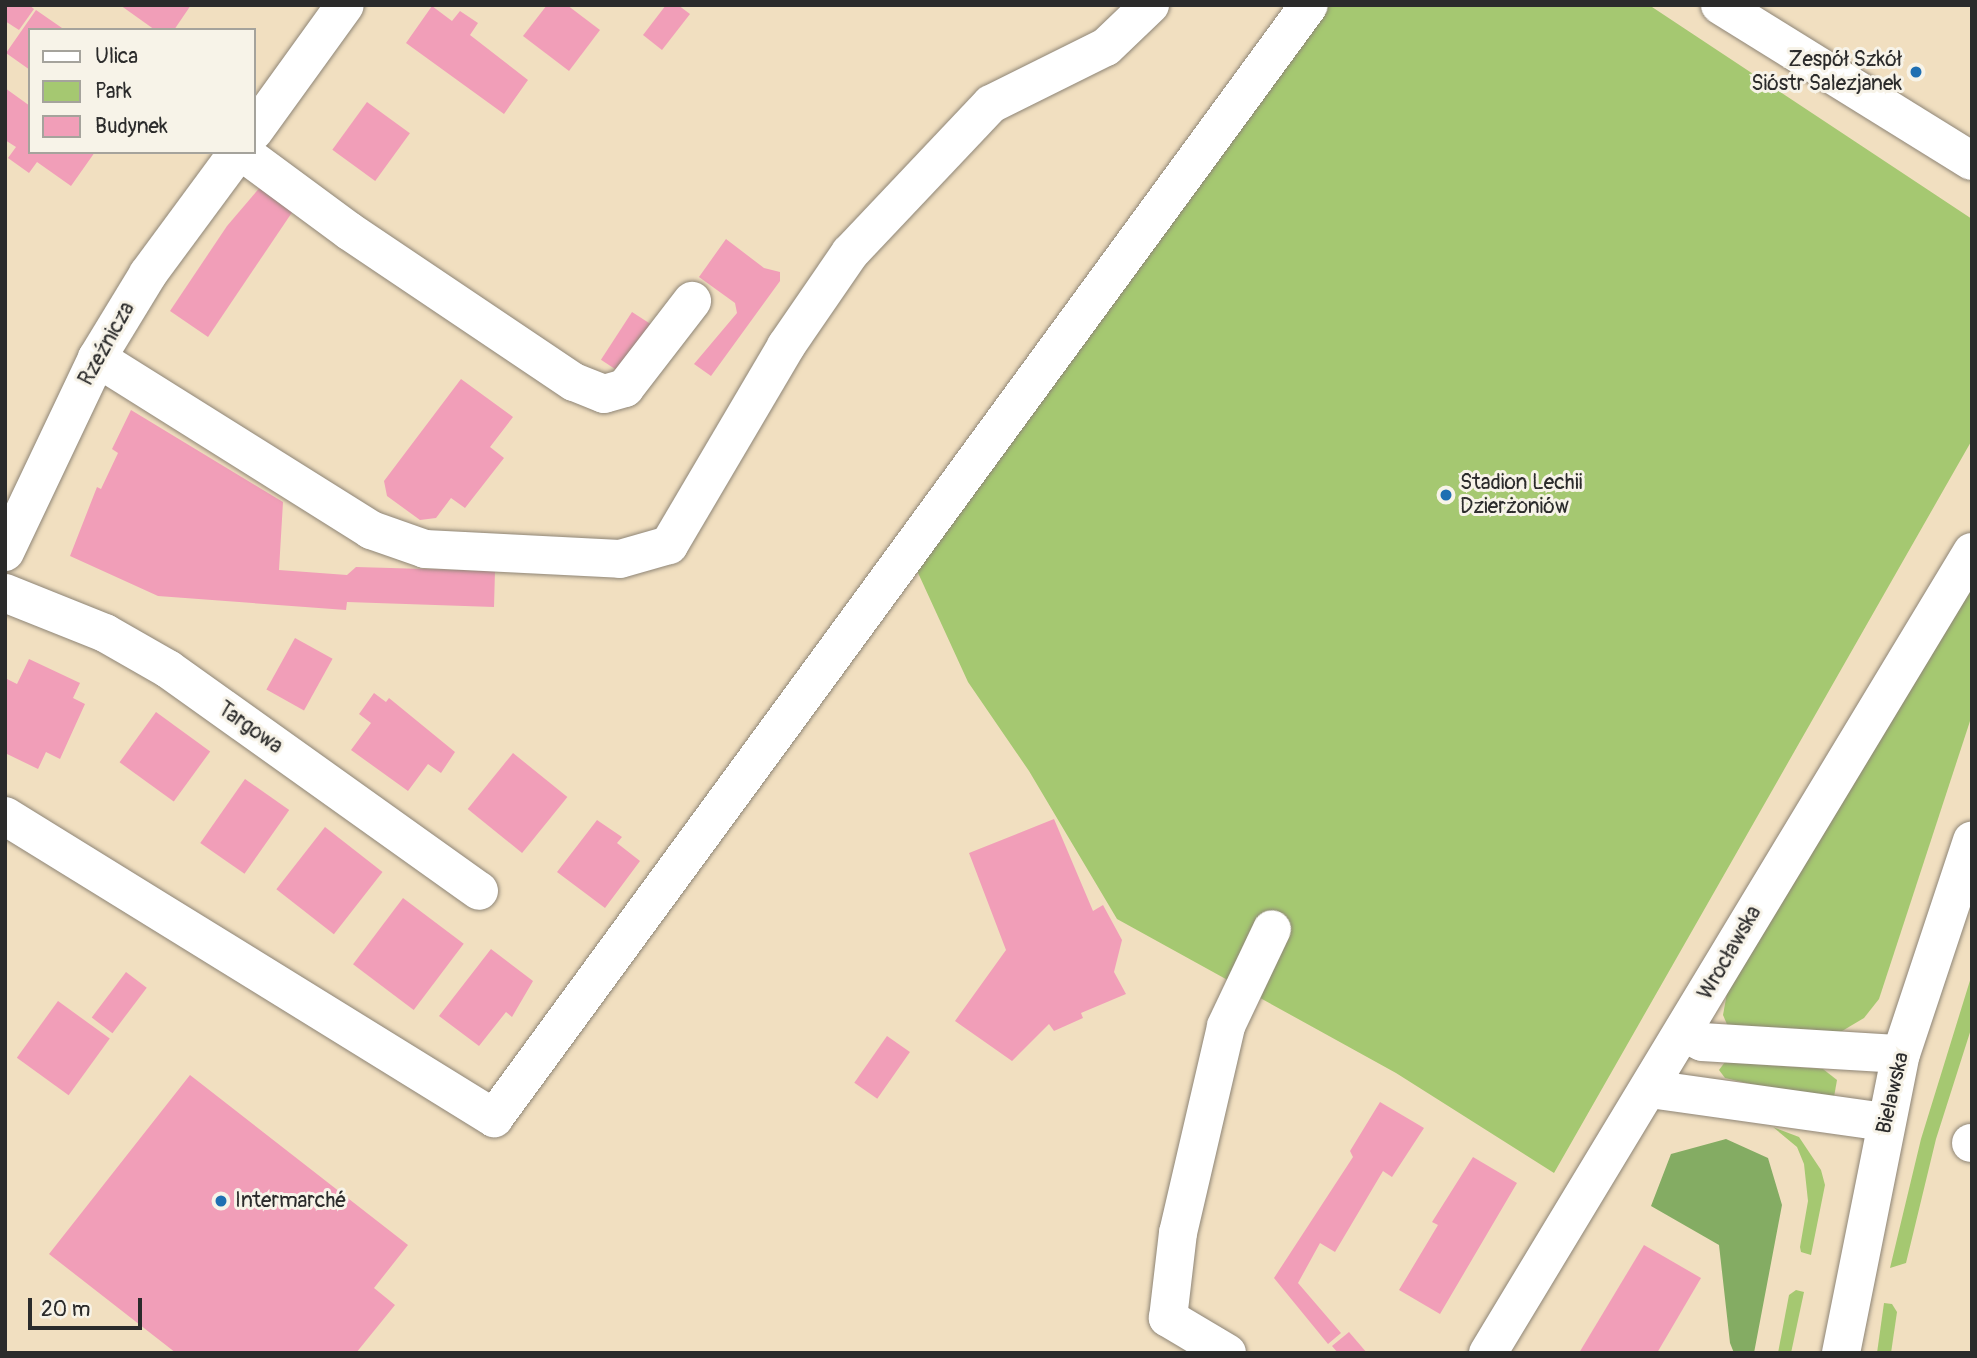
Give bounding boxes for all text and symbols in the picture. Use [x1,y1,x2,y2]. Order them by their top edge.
legend [28,28,256,154]
text: Ulica [95,43,138,70]
place label: Zespół Szkół Sióstr Salezjanek [1751,47,1902,97]
marker: Zespół Szkół Sióstr Salezjanek [1908,64,1924,80]
text: Park [95,78,132,105]
text: Budynek [95,113,168,140]
street label: Rzeźnicza [74,298,140,390]
place label: Stadion Lechii Dzierżoniów [1460,470,1582,520]
marker: Stadion Lechii Dzierżoniów [1438,487,1454,503]
street label: Targowa [213,697,287,759]
street label: Wrocławska [1693,902,1767,1004]
street label: Bielawska [1871,1050,1915,1136]
place label: Intermarché [235,1188,347,1214]
marker: Intermarché [213,1193,229,1209]
scale bar [32,1284,145,1328]
text: 20 m [41,1296,90,1323]

